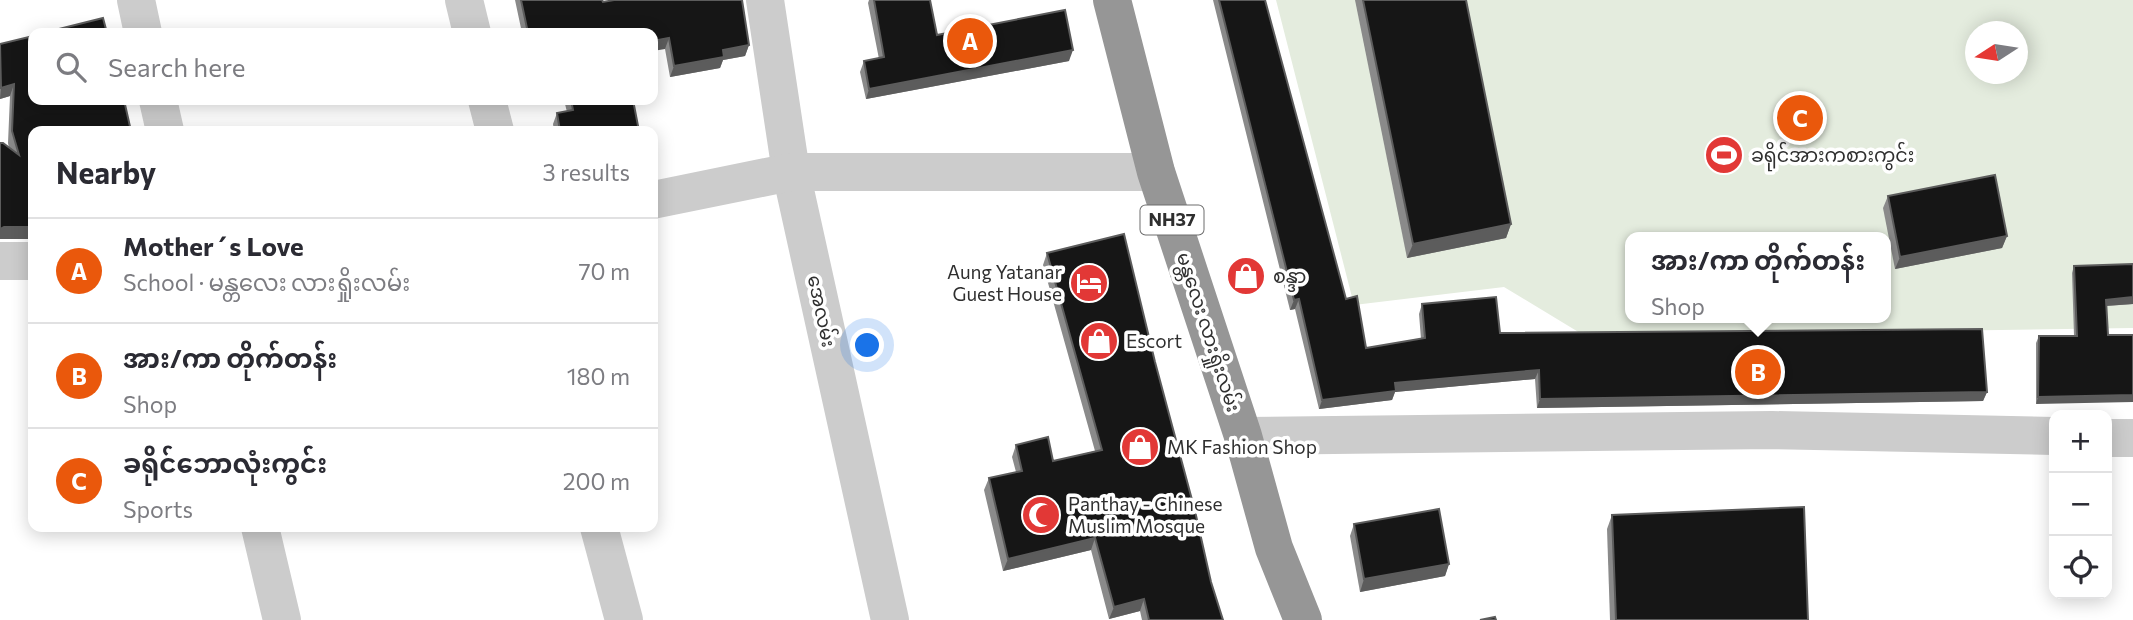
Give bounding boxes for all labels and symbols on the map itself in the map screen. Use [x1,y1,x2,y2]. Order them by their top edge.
pin: A [947,15,993,67]
north arrow [1965,21,2028,84]
pin: C [1777,92,1823,144]
sports icon: ခရိုင်အားကစားကွင်း [1703,134,1745,176]
place label: ခရိုင်အားကစားကွင်း [1751,141,1914,172]
road number: NH37 [1140,205,1204,234]
street label: မန္တလေး လားရှိုးလမ်း [1168,248,1248,416]
shop icon: စန္ဒာ [1225,255,1267,297]
place label: Aung Yatanar Guest House [947,260,1062,305]
hotel icon: Aung Yatanar Guest House [1068,262,1110,304]
place label: စန္ဒာ [1273,264,1306,292]
street label: အေလမ်း [804,272,843,349]
shop icon: Escort [1078,320,1120,362]
your location [850,328,884,362]
place label: Escort [1126,329,1182,352]
pin: B [1735,346,1781,398]
shop icon: MK Fashion Shop [1119,426,1161,468]
place label: MK Fashion Shop [1167,435,1317,458]
place label: Panthay - Chinese Muslim Mosque [1068,492,1223,537]
mosque icon: Panthay - Chinese Muslim Mosque [1020,494,1062,536]

